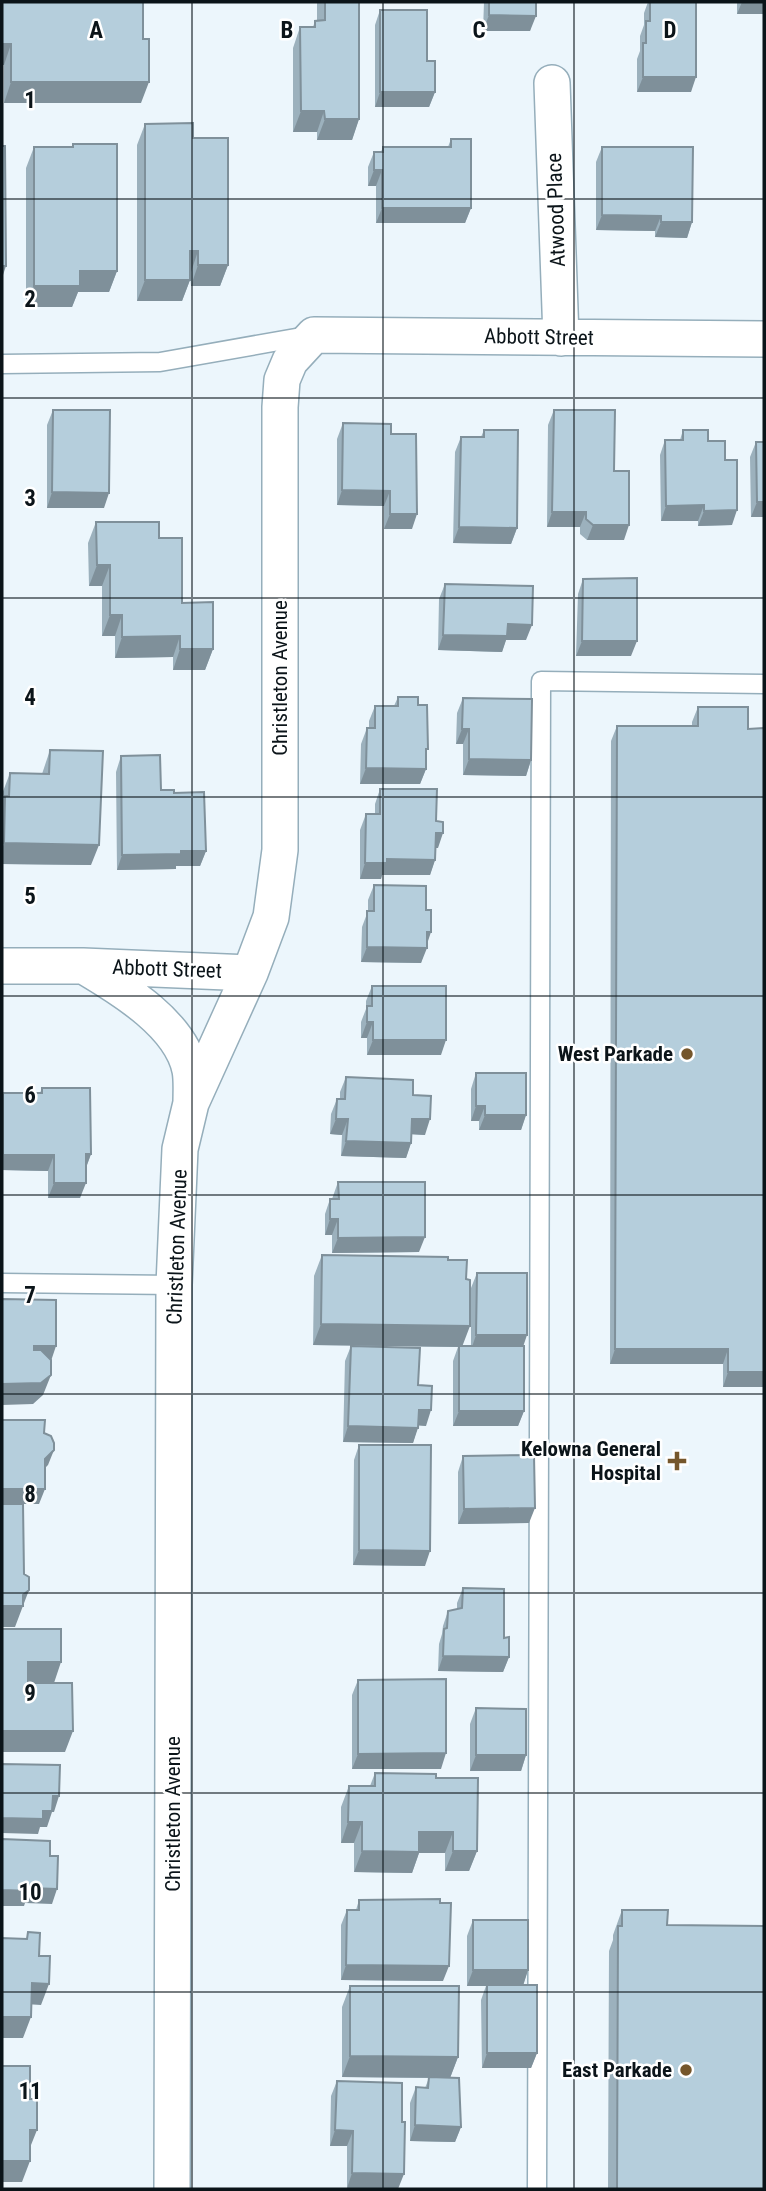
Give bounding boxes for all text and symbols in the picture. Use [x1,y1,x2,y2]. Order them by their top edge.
text: A [89,17,103,44]
text: B [281,17,293,44]
text: C [472,17,486,44]
text: D [664,17,677,44]
text: 1 [24,87,36,114]
street label: Atwood Place [542,152,570,267]
text: 2 [24,286,36,313]
street label: Abbott Street [484,324,594,350]
text: 3 [24,485,36,512]
street label: Christleton Avenue [268,600,292,756]
text: 4 [24,684,36,711]
text: 5 [24,883,36,910]
street label: Abbott Street [112,955,222,983]
place label: West Parkade [558,1042,673,1066]
marker: West Parkade [679,1046,695,1062]
text: 6 [24,1082,36,1109]
street label: Christleton Avenue [162,1169,192,1325]
text: 7 [24,1282,36,1309]
place label: Kelowna General Hospital [521,1437,661,1485]
marker: Kelowna General Hospital [667,1451,687,1471]
text: 8 [24,1481,36,1508]
text: 9 [24,1680,36,1707]
street label: Christleton Avenue [161,1736,185,1892]
text: 10 [18,1879,42,1906]
place label: East Parkade [562,2058,672,2082]
marker: East Parkade [678,2062,694,2078]
text: 11 [18,2078,42,2105]

